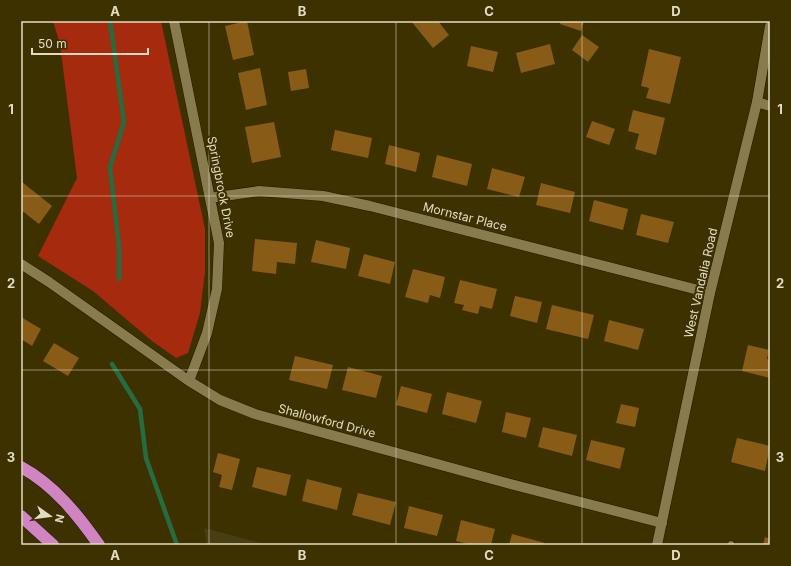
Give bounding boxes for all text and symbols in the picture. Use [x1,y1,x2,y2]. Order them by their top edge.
text: A [110,3,120,19]
text: B [298,3,307,19]
text: C [484,3,494,19]
text: D [671,3,681,19]
scale bar [32,30,148,56]
text: 50 m [38,36,67,51]
text: 1 [8,101,14,117]
text: 1 [777,101,783,117]
street label: Springbrook Drive [204,135,239,239]
street label: Mornstar Place [422,199,509,234]
street label: West Vandalia Road [681,226,720,339]
text: 2 [7,275,15,291]
text: 2 [776,275,784,291]
street label: Shallowford Drive [277,400,377,441]
text: 3 [7,449,15,465]
text: 3 [776,449,784,465]
north arrow [30,496,70,536]
text: N [52,513,68,524]
text: A [110,547,120,563]
text: B [298,547,307,563]
text: C [484,547,494,563]
text: D [671,547,681,563]

